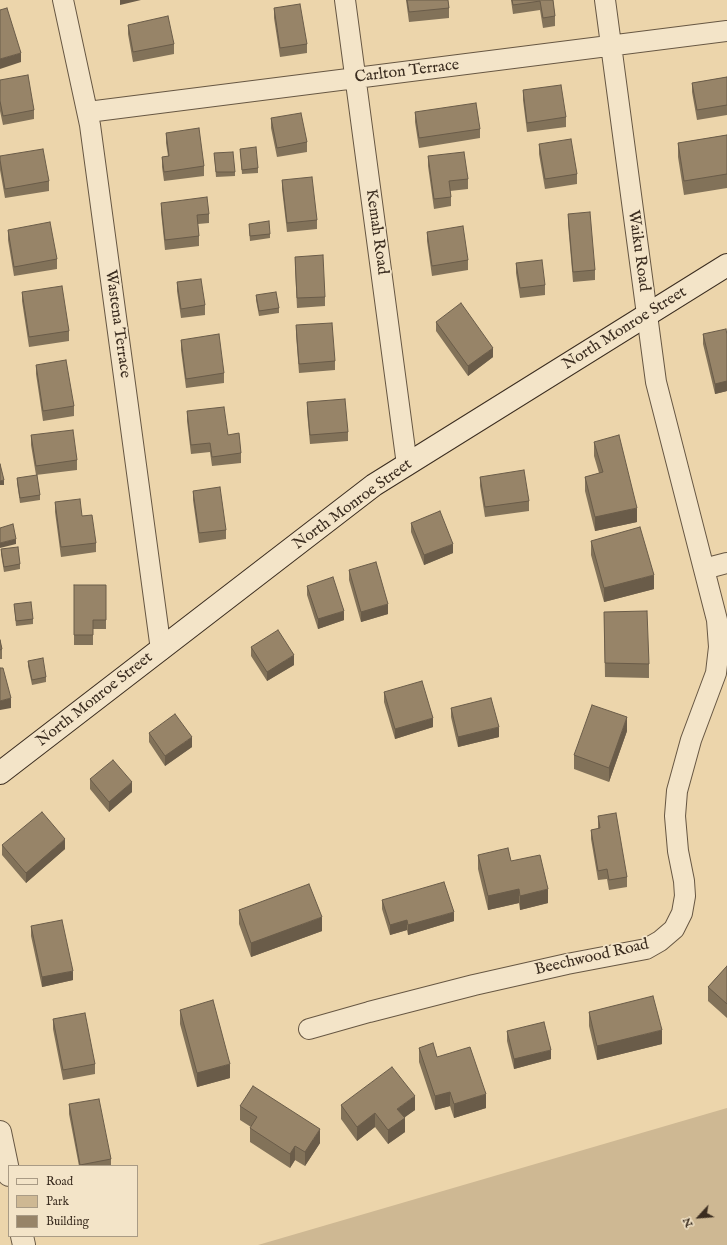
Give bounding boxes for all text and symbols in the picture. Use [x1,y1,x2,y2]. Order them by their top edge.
street label: Carlton Terrace [354,56,460,88]
street label: Kemah Road [360,188,392,276]
street label: Waiku Road [623,209,653,293]
street label: Wastena Terrace [100,269,134,379]
street label: North Monroe Street [560,283,690,375]
street label: North Monroe Street [290,455,416,555]
street label: North Monroe Street [33,649,157,751]
street label: Beechwood Road [533,936,651,980]
legend [8,1165,138,1237]
text: Road [46,1174,73,1189]
text: Park [46,1194,69,1209]
north arrow [679,1197,719,1237]
text: Building [46,1214,89,1229]
text: N [680,1215,697,1230]

